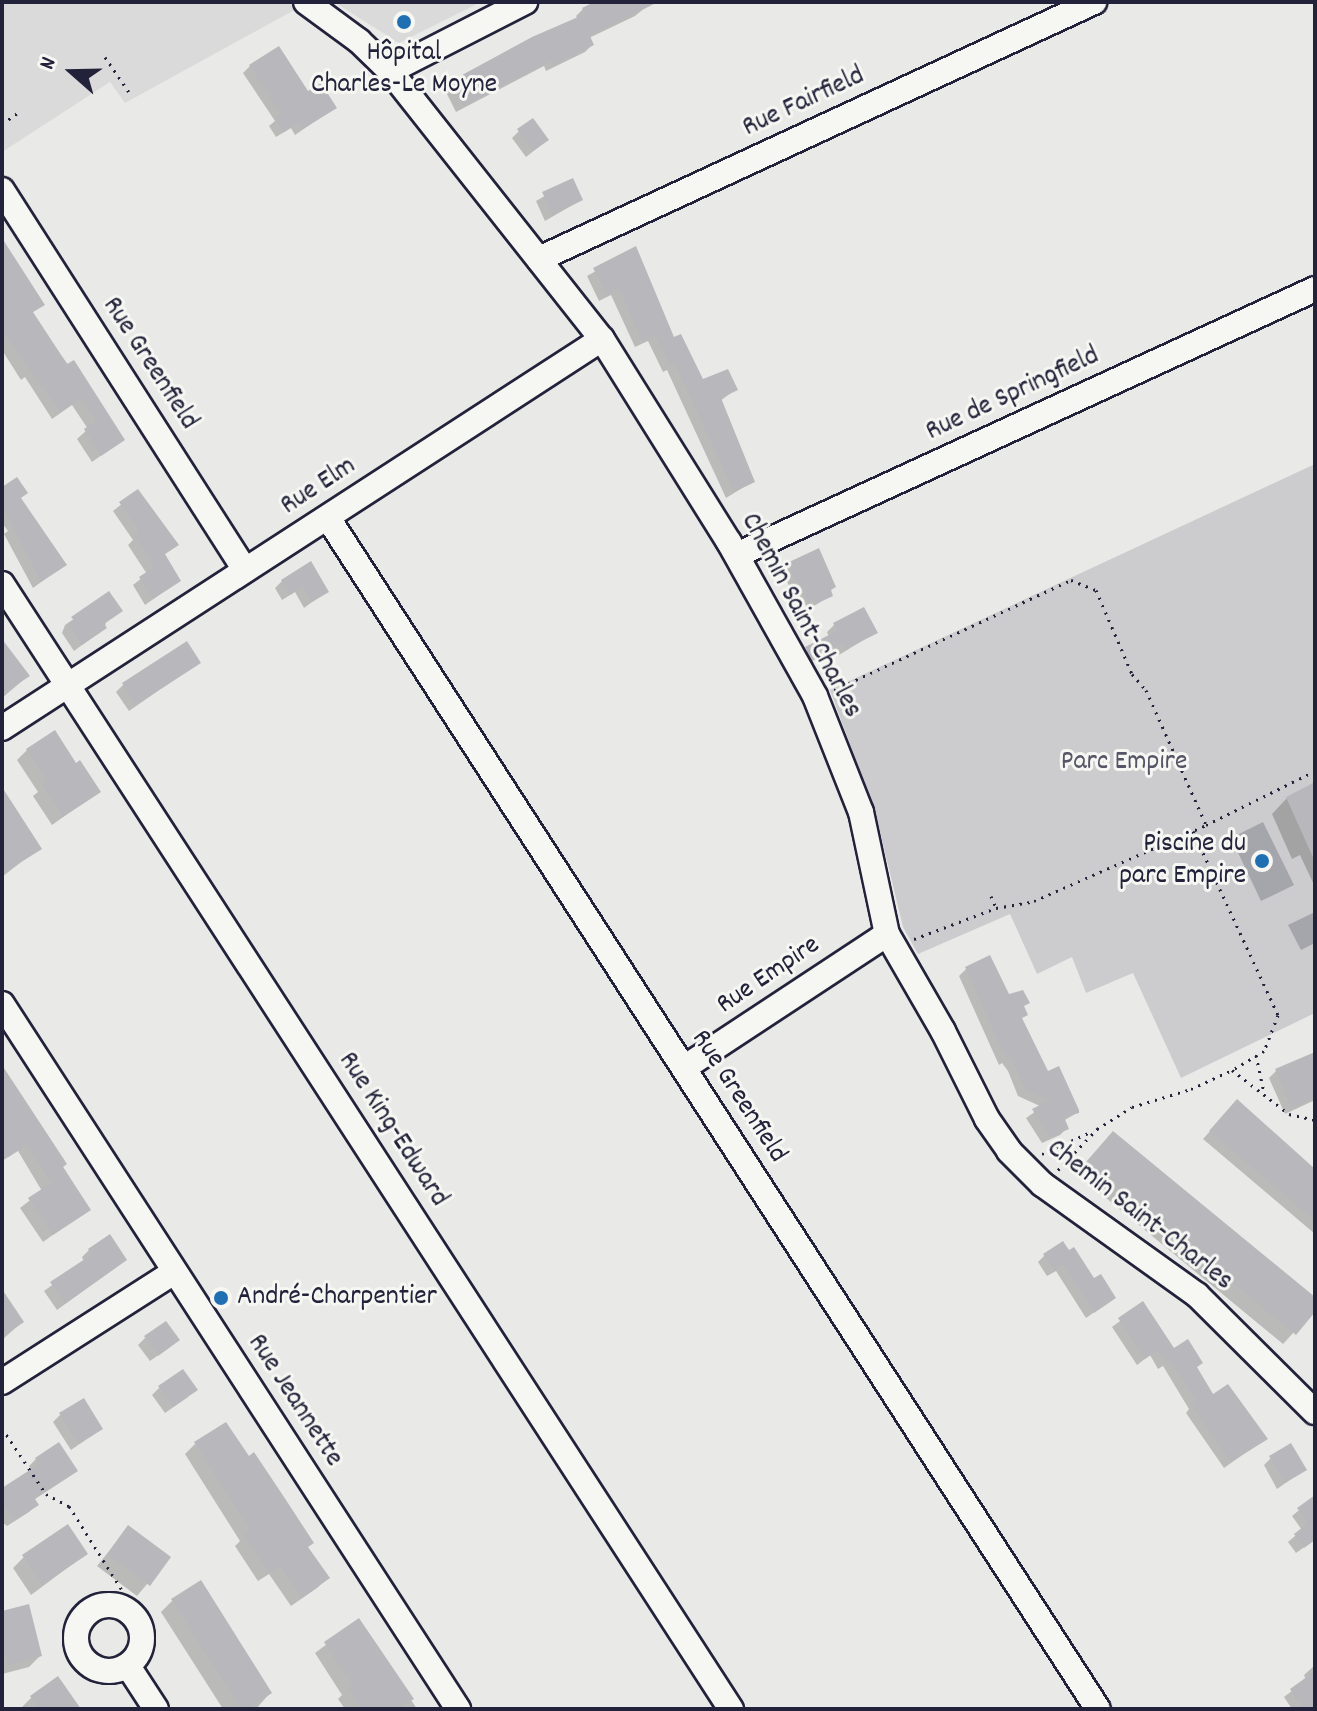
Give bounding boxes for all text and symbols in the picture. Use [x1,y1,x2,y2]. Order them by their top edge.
marker: Hôpital Charles-Le Moyne [393,11,415,33]
north arrow [32,32,112,112]
place label: Hôpital Charles-Le Moyne [311,37,497,103]
text: N [33,53,65,74]
street label: Rue Fairfield [738,60,870,146]
street label: Rue Greenfield [94,291,204,437]
street label: Rue de Springfield [921,340,1105,450]
street label: Rue Elm [275,450,363,524]
street label: Chemin Saint-Charles [732,508,868,724]
park label: Parc Empire [1061,746,1187,780]
place label: Piscine du parc Empire [1119,828,1246,894]
marker: Piscine du parc Empire [1253,852,1271,870]
street label: Rue Empire [711,929,827,1023]
street label: Rue Greenfield [683,1024,793,1170]
street label: Rue King-Edward [329,1046,455,1214]
street label: Chemin Saint-Charles [1039,1133,1239,1299]
place label: André-Charpentier [237,1281,437,1315]
marker: André-Charpentier [212,1289,230,1307]
street label: Rue Jeannette [239,1328,349,1474]

